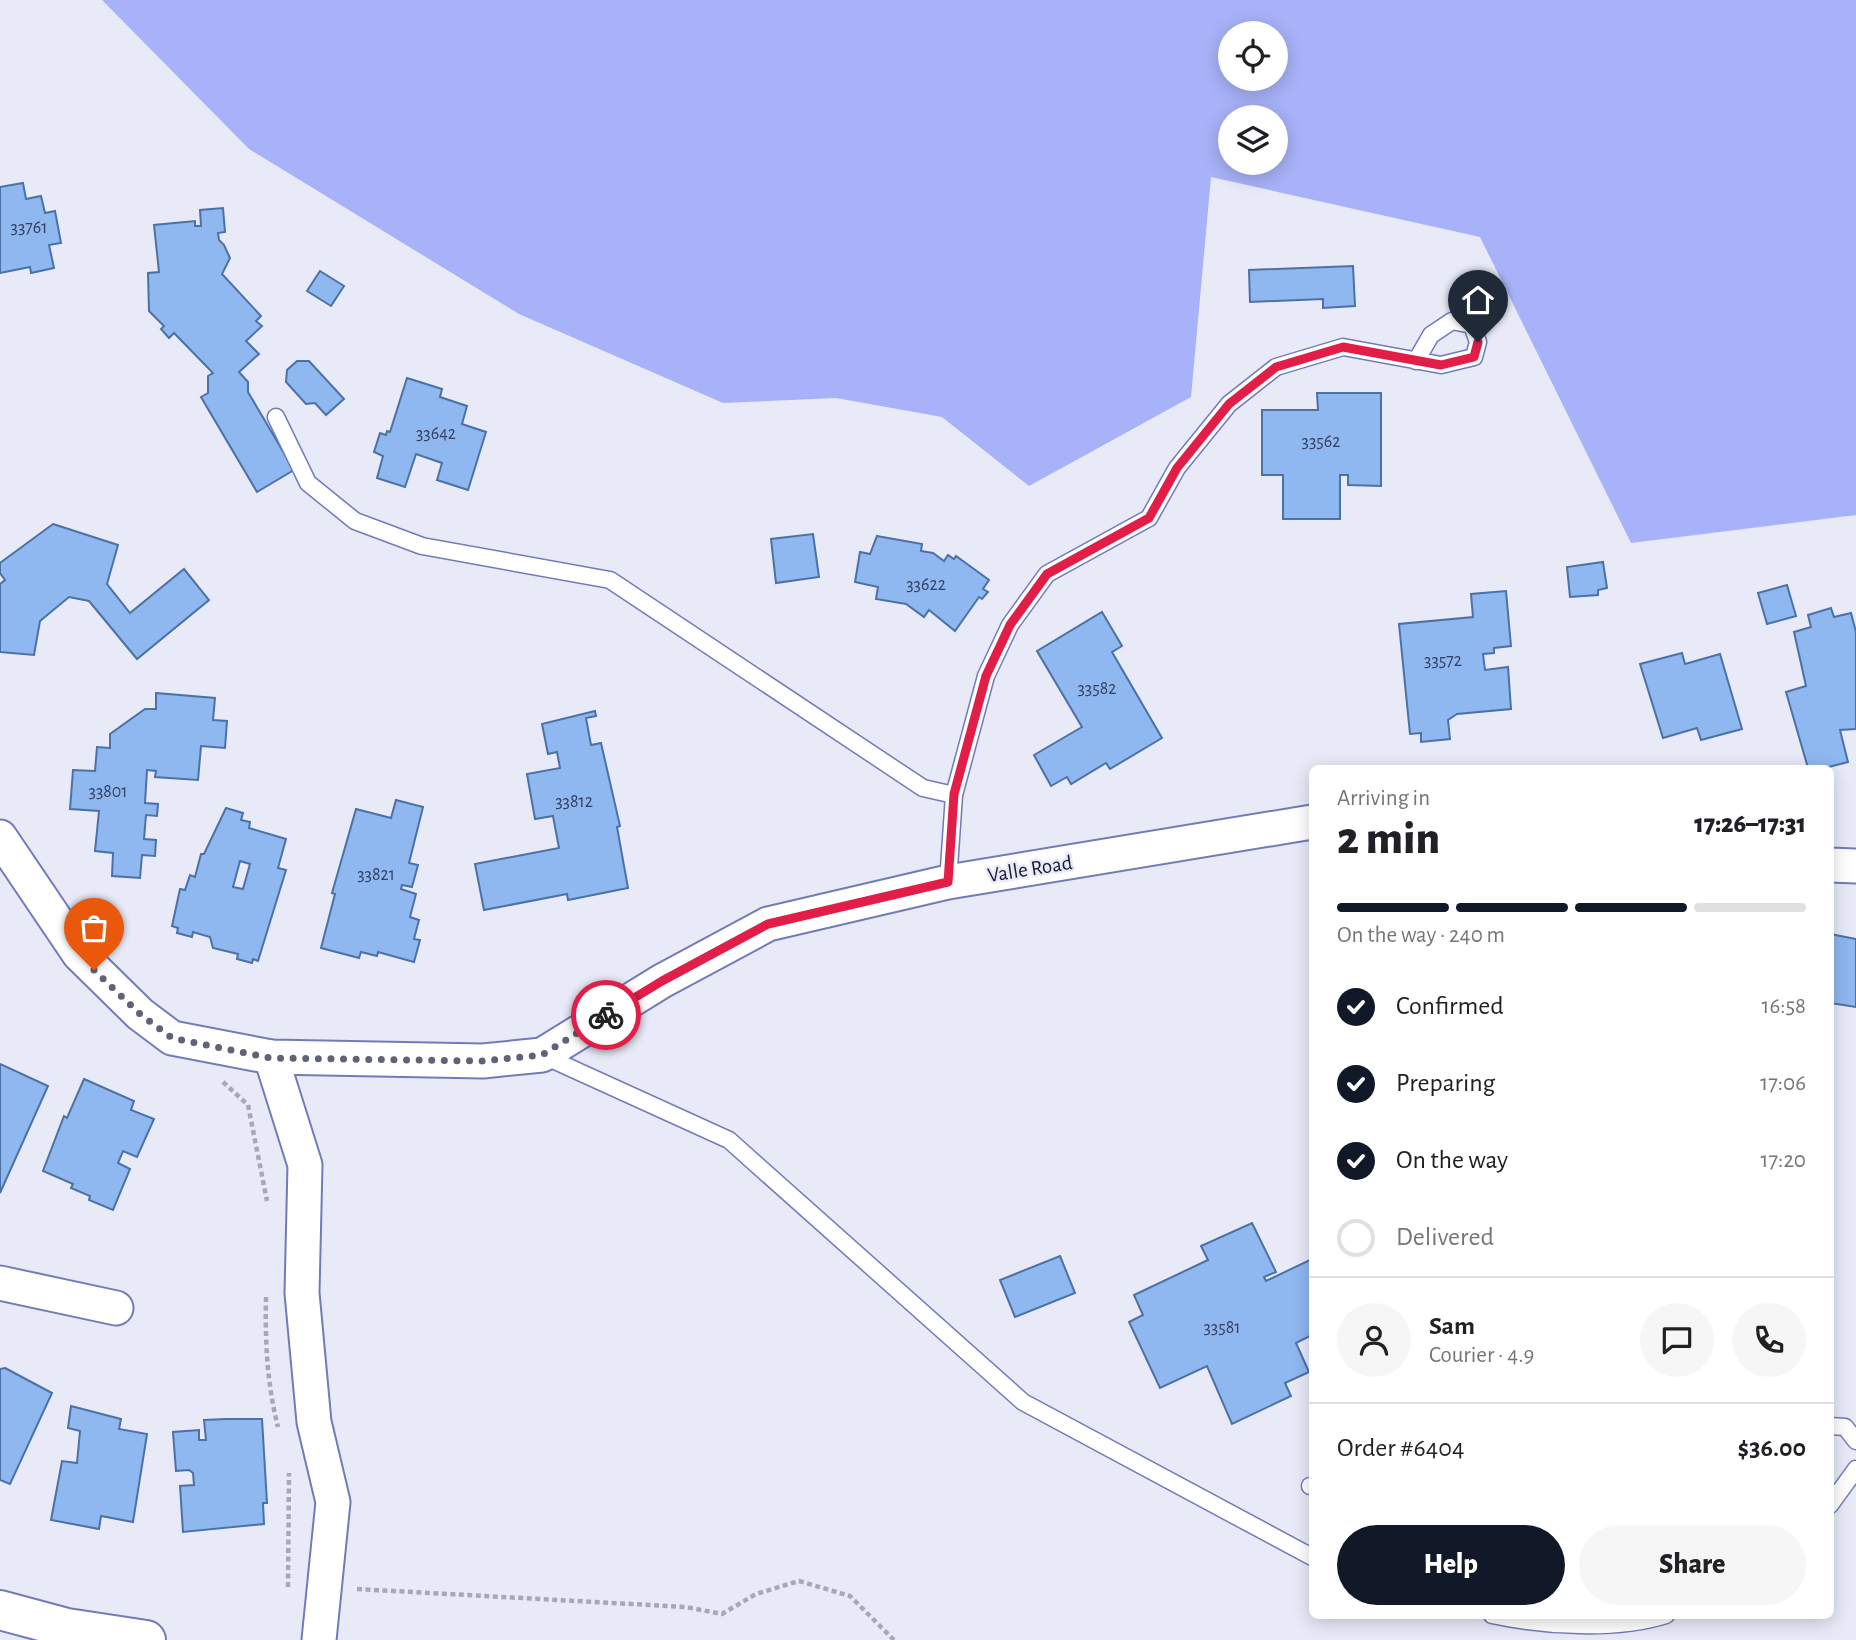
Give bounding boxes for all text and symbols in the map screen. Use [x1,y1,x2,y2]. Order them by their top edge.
map controls [1218,21,1288,175]
button: locate [1218,21,1288,91]
button: layers [1218,105,1288,175]
house number: 33761 [11,219,48,237]
pin [1448,270,1508,342]
icon: home [1459,281,1497,319]
house number: 33642 [416,425,456,443]
house number: 33562 [1301,433,1341,451]
house number: 33622 [906,576,946,594]
house number: 33572 [1424,652,1462,670]
house number: 33582 [1077,680,1117,698]
house number: 33801 [88,783,128,801]
text: Arriving in [1337,787,1430,810]
house number: 33812 [555,793,593,811]
text: 17:26–17:31 [1694,811,1806,837]
text: 2 min [1337,816,1440,862]
street label: Valle Road [986,852,1074,886]
house number: 33821 [357,866,395,884]
pin [64,898,124,970]
icon: bag [75,909,113,947]
text: On the way · 240 m [1337,924,1505,947]
courier [571,980,641,1050]
icon: check [1337,988,1375,1026]
text: Confirmed [1396,993,1504,1019]
text: 16:58 [1761,995,1806,1018]
icon: bike [587,996,625,1034]
icon: check [1337,1065,1375,1103]
text: Preparing [1396,1070,1495,1096]
text: 17:06 [1760,1072,1806,1095]
icon: check [1337,1142,1375,1180]
text: On the way [1396,1147,1508,1173]
text: 17:20 [1761,1149,1806,1172]
text: Delivered [1396,1224,1494,1250]
button: person [1337,1303,1411,1377]
button: chat [1640,1303,1714,1377]
button: phone [1732,1303,1806,1377]
text: Sam [1429,1313,1475,1339]
house number: 33581 [1203,1319,1241,1337]
text: Courier · 4.9 [1429,1344,1534,1367]
text: Order #6404 [1337,1435,1464,1461]
text: $36.00 [1737,1435,1806,1461]
button: Help [1337,1525,1565,1605]
button: Share [1579,1525,1806,1605]

